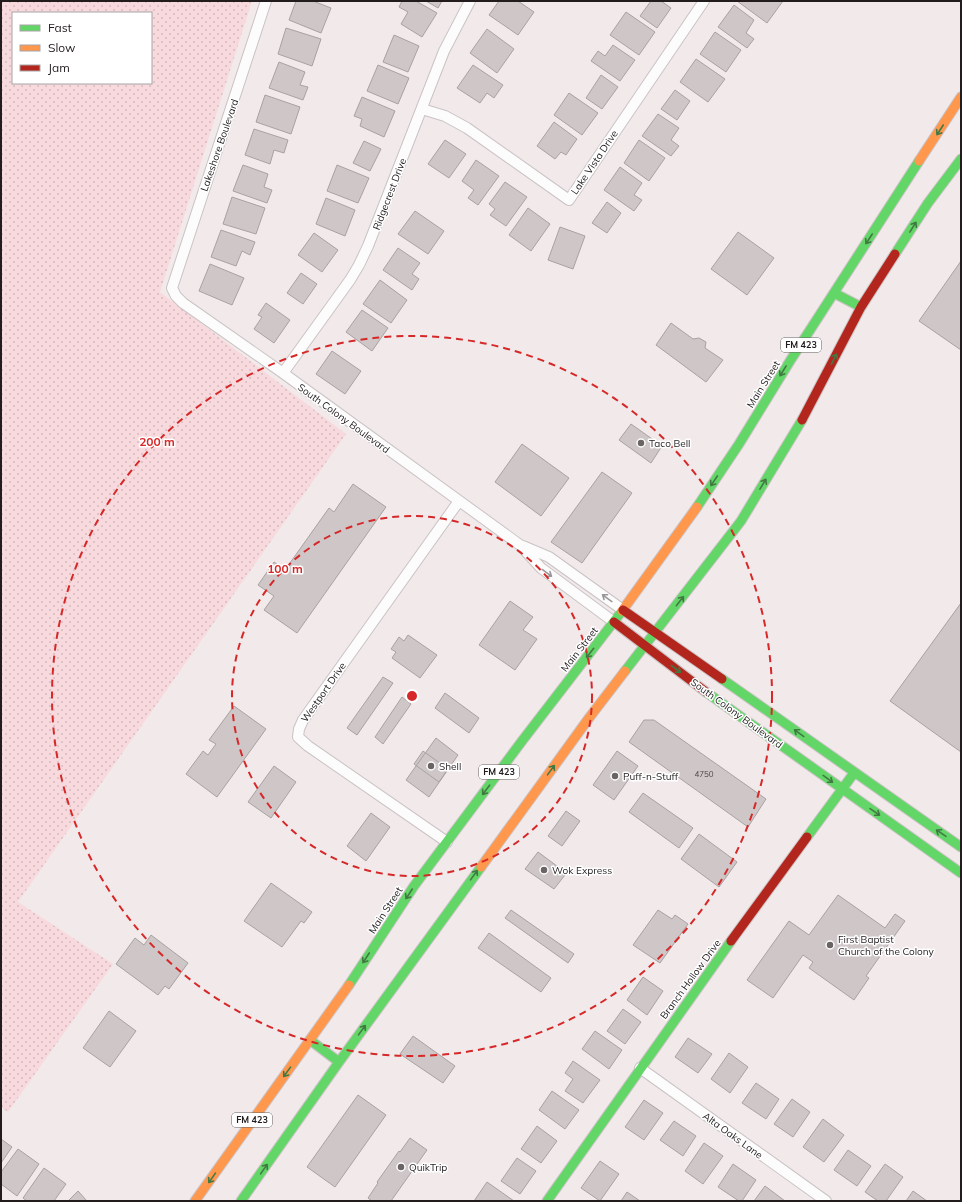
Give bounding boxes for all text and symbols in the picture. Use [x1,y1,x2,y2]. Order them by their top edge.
legend [12,12,152,84]
text: Fast [48,20,72,35]
text: Slow [48,40,76,55]
text: Jam [48,60,70,75]
street label: Lakeshore Boulevard [198,97,241,193]
one-way arrow [936,124,944,135]
street label: Lake Vista Drive [568,128,621,197]
street label: Ridgecrest Drive [370,156,409,232]
one-way arrow [910,221,918,233]
one-way arrow [865,233,873,244]
road number: FM 423 [781,338,821,352]
one-way arrow [831,353,838,365]
street label: Main Street [744,358,783,410]
one-way arrow [779,366,788,377]
street label: South Colony Boulevard [295,381,392,456]
text: 200 m [139,434,175,449]
place label: Taco Bell [649,437,690,450]
marker: Taco Bell [636,438,646,448]
one-way arrow [710,475,718,486]
one-way arrow [760,478,768,490]
text: 100 m [267,561,303,576]
one-way arrow [542,568,553,577]
one-way arrow [602,594,613,602]
one-way arrow [675,596,684,607]
street label: Main Street [558,624,601,674]
one-way arrow [586,647,595,658]
street label: Westport Drive [298,660,349,725]
one-way arrow [671,665,682,673]
street label: South Colony Boulevard [688,676,785,751]
centre of rings [405,689,419,703]
one-way arrow [794,729,805,737]
place label: Shell [439,760,461,773]
marker: Shell [426,761,436,771]
road number: FM 423 [479,765,519,779]
one-way arrow [547,765,555,776]
house number: 4750 [694,769,714,779]
place label: Puff-n-Stuff [623,770,679,783]
marker: Puff-n-Stuff [610,771,620,781]
one-way arrow [823,775,834,783]
one-way arrow [482,784,490,795]
one-way arrow [869,808,880,816]
one-way arrow [935,829,946,837]
place label: Wok Express [552,864,612,877]
marker: Wok Express [539,865,549,875]
one-way arrow [470,870,479,881]
street label: Main Street [366,884,406,936]
one-way arrow [405,888,413,899]
place label: First Baptist Church of the Colony [838,933,935,958]
street label: Branch Hollow Drive [657,937,724,1021]
marker: First Baptist Church of the Colony [825,940,835,950]
one-way arrow [362,952,370,964]
one-way arrow [358,1025,366,1036]
one-way arrow [283,1066,291,1077]
street label: Alta Oaks Lane [700,1109,765,1162]
road number: FM 423 [232,1113,272,1127]
place label: QuikTrip [409,1161,447,1174]
marker: QuikTrip [396,1162,406,1172]
one-way arrow [260,1164,268,1175]
one-way arrow [208,1172,216,1183]

